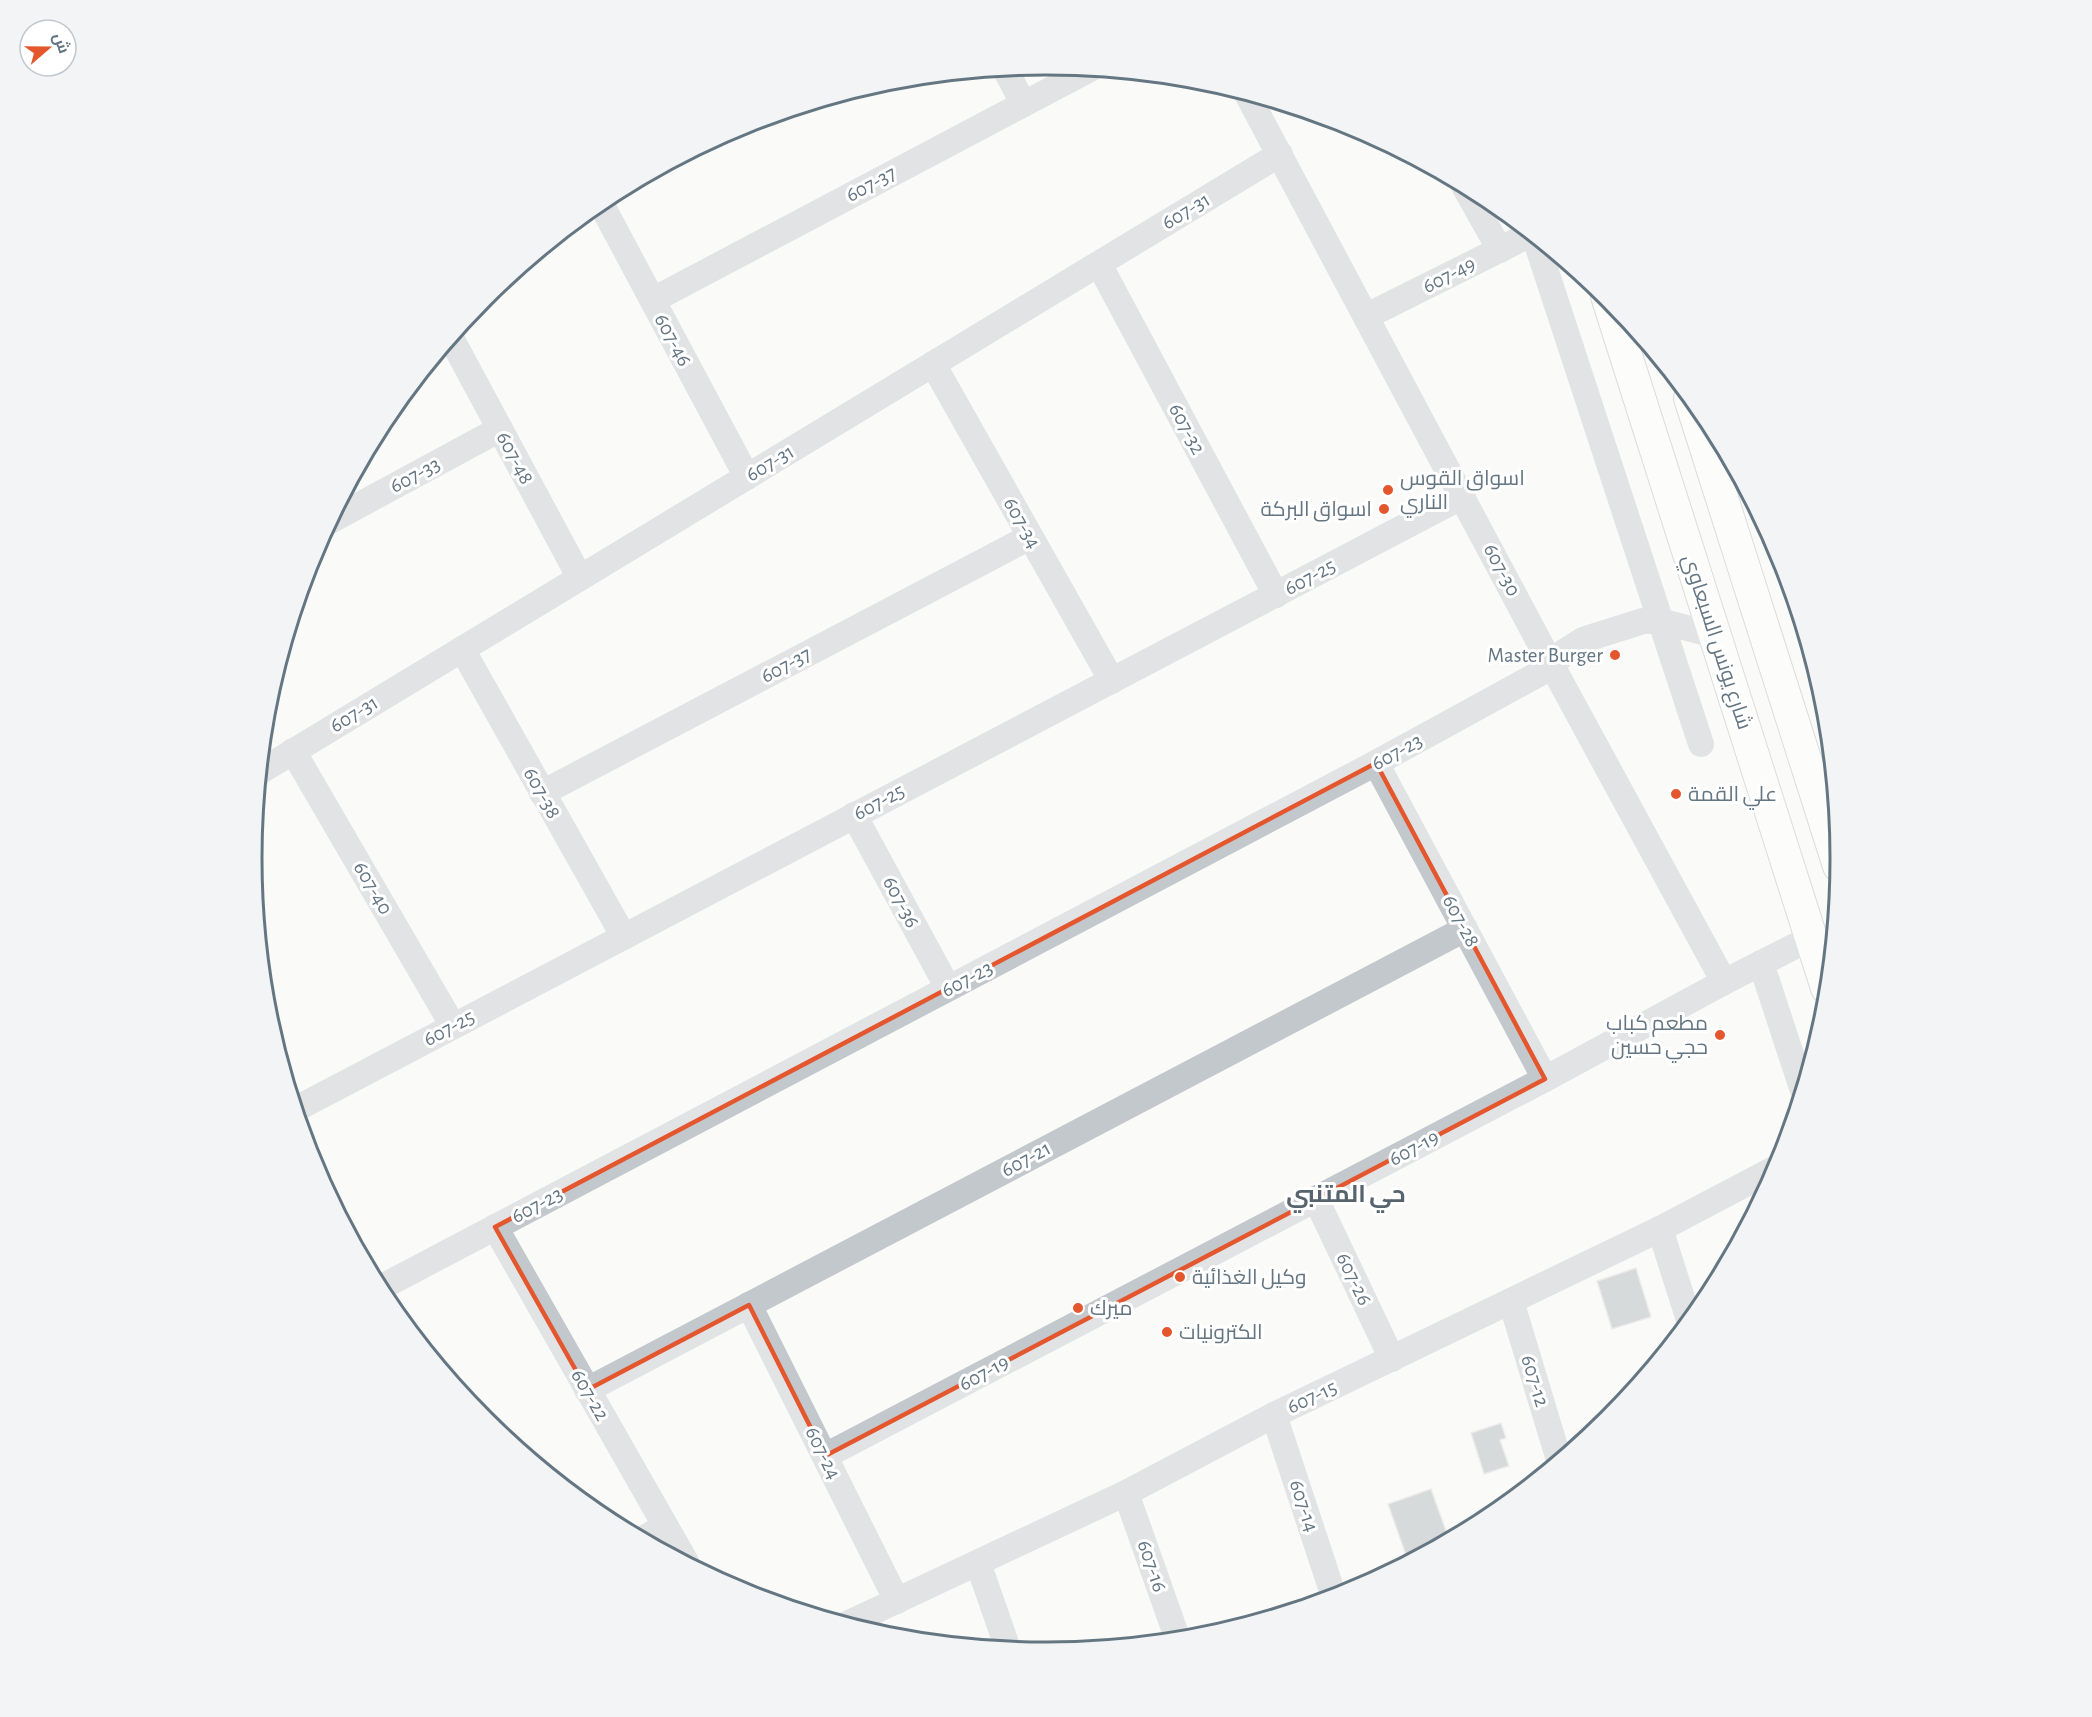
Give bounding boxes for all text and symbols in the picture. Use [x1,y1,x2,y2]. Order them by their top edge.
north arrow [18,18,78,78]
text: ش [49,30,73,56]
street label: 607-37 [842,162,900,206]
street label: 607-31 [1158,189,1214,233]
street label: 607-49 [1419,253,1479,297]
street label: 607-46 [651,310,695,370]
street label: 607-32 [1165,400,1209,458]
street label: 607-48 [493,428,537,488]
street label: 607-31 [742,441,798,485]
street label: 607-33 [386,453,444,497]
place label: اسواق القوس الناري [1400,468,1525,518]
marker: اسواق القوس الناري [1381,483,1395,497]
street label: 607-34 [1000,494,1044,552]
place label: اسواق البركة [1260,499,1372,522]
marker: اسواق البركة [1377,502,1391,516]
street label: 607-30 [1480,540,1524,600]
street label: شارع يونس السبعاوي [1674,552,1755,734]
street label: 607-25 [1281,555,1339,599]
street label: 607-37 [757,643,815,687]
place label: Master Burger [1488,645,1603,666]
marker: Master Burger [1608,648,1622,662]
street label: 607-31 [326,692,382,736]
street label: 607-23 [1368,730,1426,774]
street label: 607-38 [520,764,564,822]
street label: 607-25 [850,780,908,824]
place label: علي القمة [1688,784,1777,810]
marker: علي القمة [1669,787,1683,801]
street label: 607-40 [350,858,396,918]
street label: 607-36 [879,873,923,931]
street label: 607-28 [1439,891,1483,951]
street label: 607-23 [938,957,996,1001]
street label: 607-25 [420,1006,478,1050]
place label: مطعم كباب حجي حسين [1606,1013,1708,1063]
marker: مطعم كباب حجي حسين [1713,1028,1727,1042]
street label: 607-19 [1386,1126,1442,1170]
street label: 607-21 [998,1137,1054,1181]
street label: 607-23 [508,1183,566,1227]
district label: حي المتنبي [1286,1183,1406,1213]
street label: 607-26 [1332,1249,1376,1309]
place label: وكيل الغذائية [1192,1267,1306,1290]
marker: وكيل الغذائية [1173,1270,1187,1284]
place label: ميرك [1090,1298,1132,1320]
marker: ميرك [1071,1301,1085,1315]
place label: الكترونيات [1179,1322,1263,1344]
marker: الكترونيات [1160,1325,1174,1339]
street label: 607-19 [956,1351,1012,1395]
street label: 607-12 [1517,1353,1553,1409]
street label: 607-22 [567,1366,613,1424]
street label: 607-15 [1284,1376,1340,1418]
street label: 607-24 [801,1423,845,1483]
street label: 607-14 [1286,1477,1322,1535]
street label: 607-16 [1133,1537,1171,1595]

